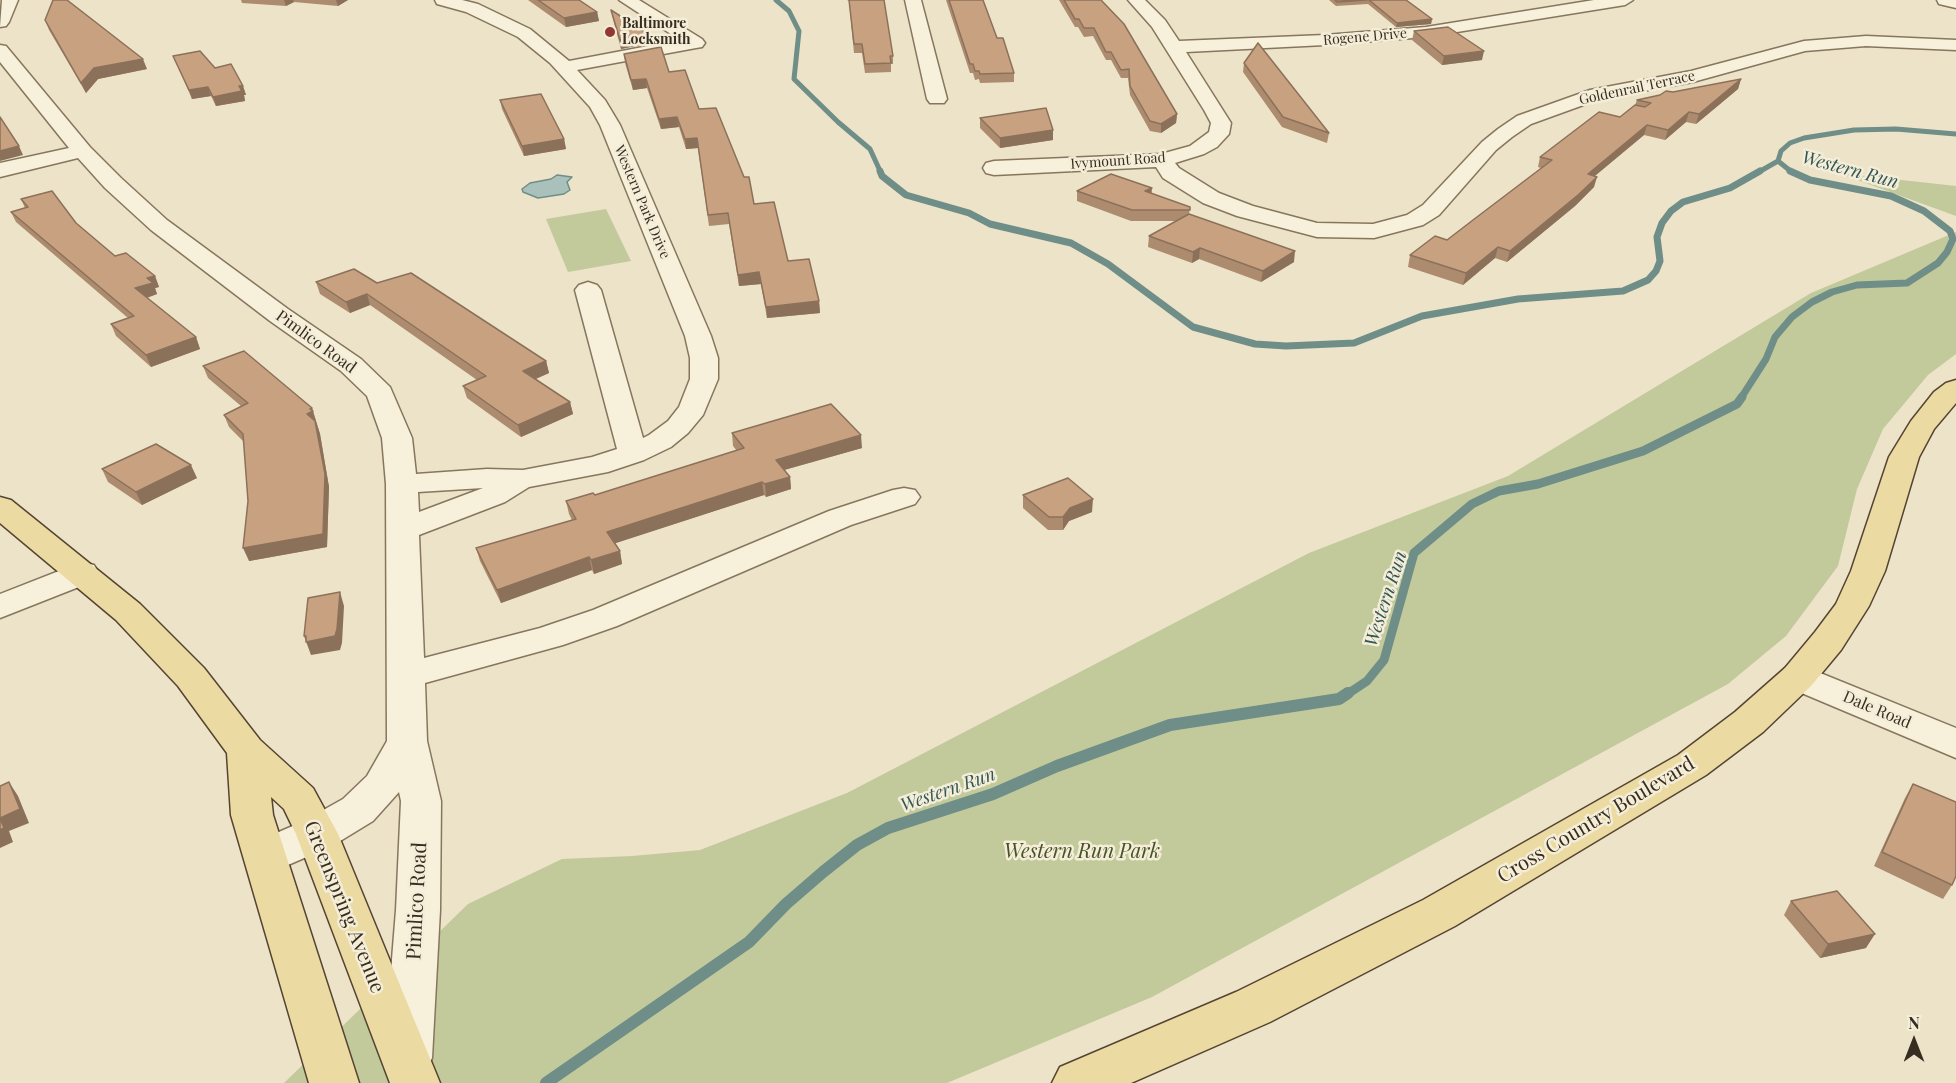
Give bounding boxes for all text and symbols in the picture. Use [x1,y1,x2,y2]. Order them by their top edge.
place label: Baltimore Locksmith [622,16,691,48]
marker: Baltimore Locksmith [603,25,617,39]
street label: Rogene Drive [1322,25,1408,49]
street label: Goldenrail Terrace [1577,68,1697,108]
street label: Western Park Drive [611,143,673,261]
water label: Western Run [1799,147,1901,193]
street label: Ivymount Road [1070,149,1166,173]
street label: Pimlico Road [272,306,360,378]
water label: Western Run [1360,549,1412,649]
street label: Dale Road [1840,687,1914,733]
street label: Cross Country Boulevard [1493,752,1699,888]
water label: Western Run [898,764,998,816]
street label: Greenspring Avenue [299,818,389,996]
park label: Western Run Park [1004,840,1160,864]
street label: Pimlico Road [402,841,432,961]
north arrow [1884,1011,1944,1071]
text: N [1908,1012,1920,1033]

